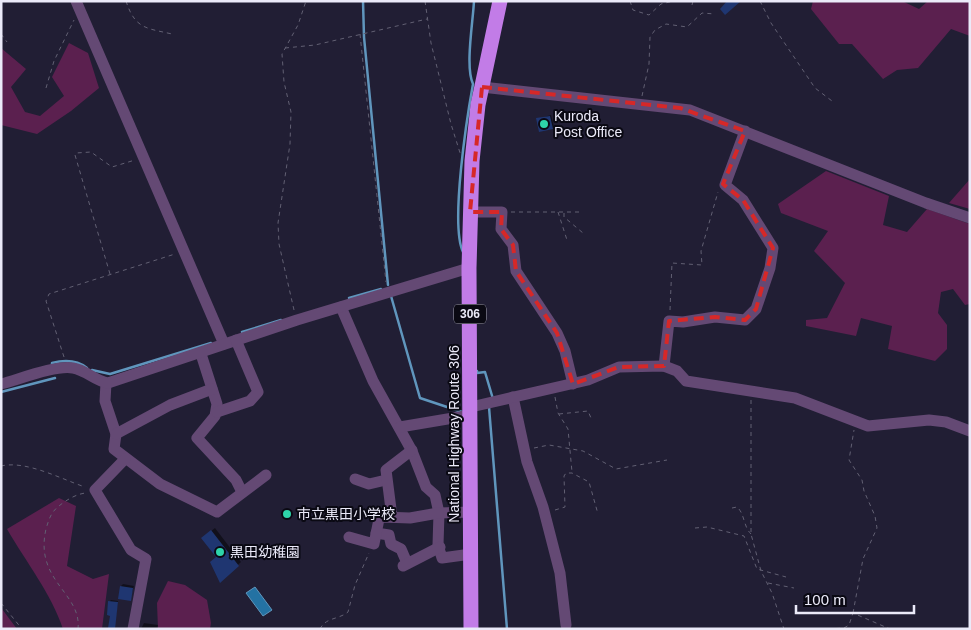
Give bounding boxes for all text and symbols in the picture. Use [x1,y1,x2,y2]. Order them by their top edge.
place label: Kuroda Post Office [554,108,622,140]
marker: Kuroda Post Office [538,118,550,130]
road number: 306 [454,304,486,324]
street label: National Highway Route 306 [446,345,462,523]
place label: 市立黒田小学校 [297,506,395,522]
marker: 市立黒田小学校 [281,508,293,520]
place label: 黒田幼稚園 [230,544,300,560]
marker: 黒田幼稚園 [214,546,226,558]
scale bar [796,582,914,614]
text: 100 m [804,591,846,608]

